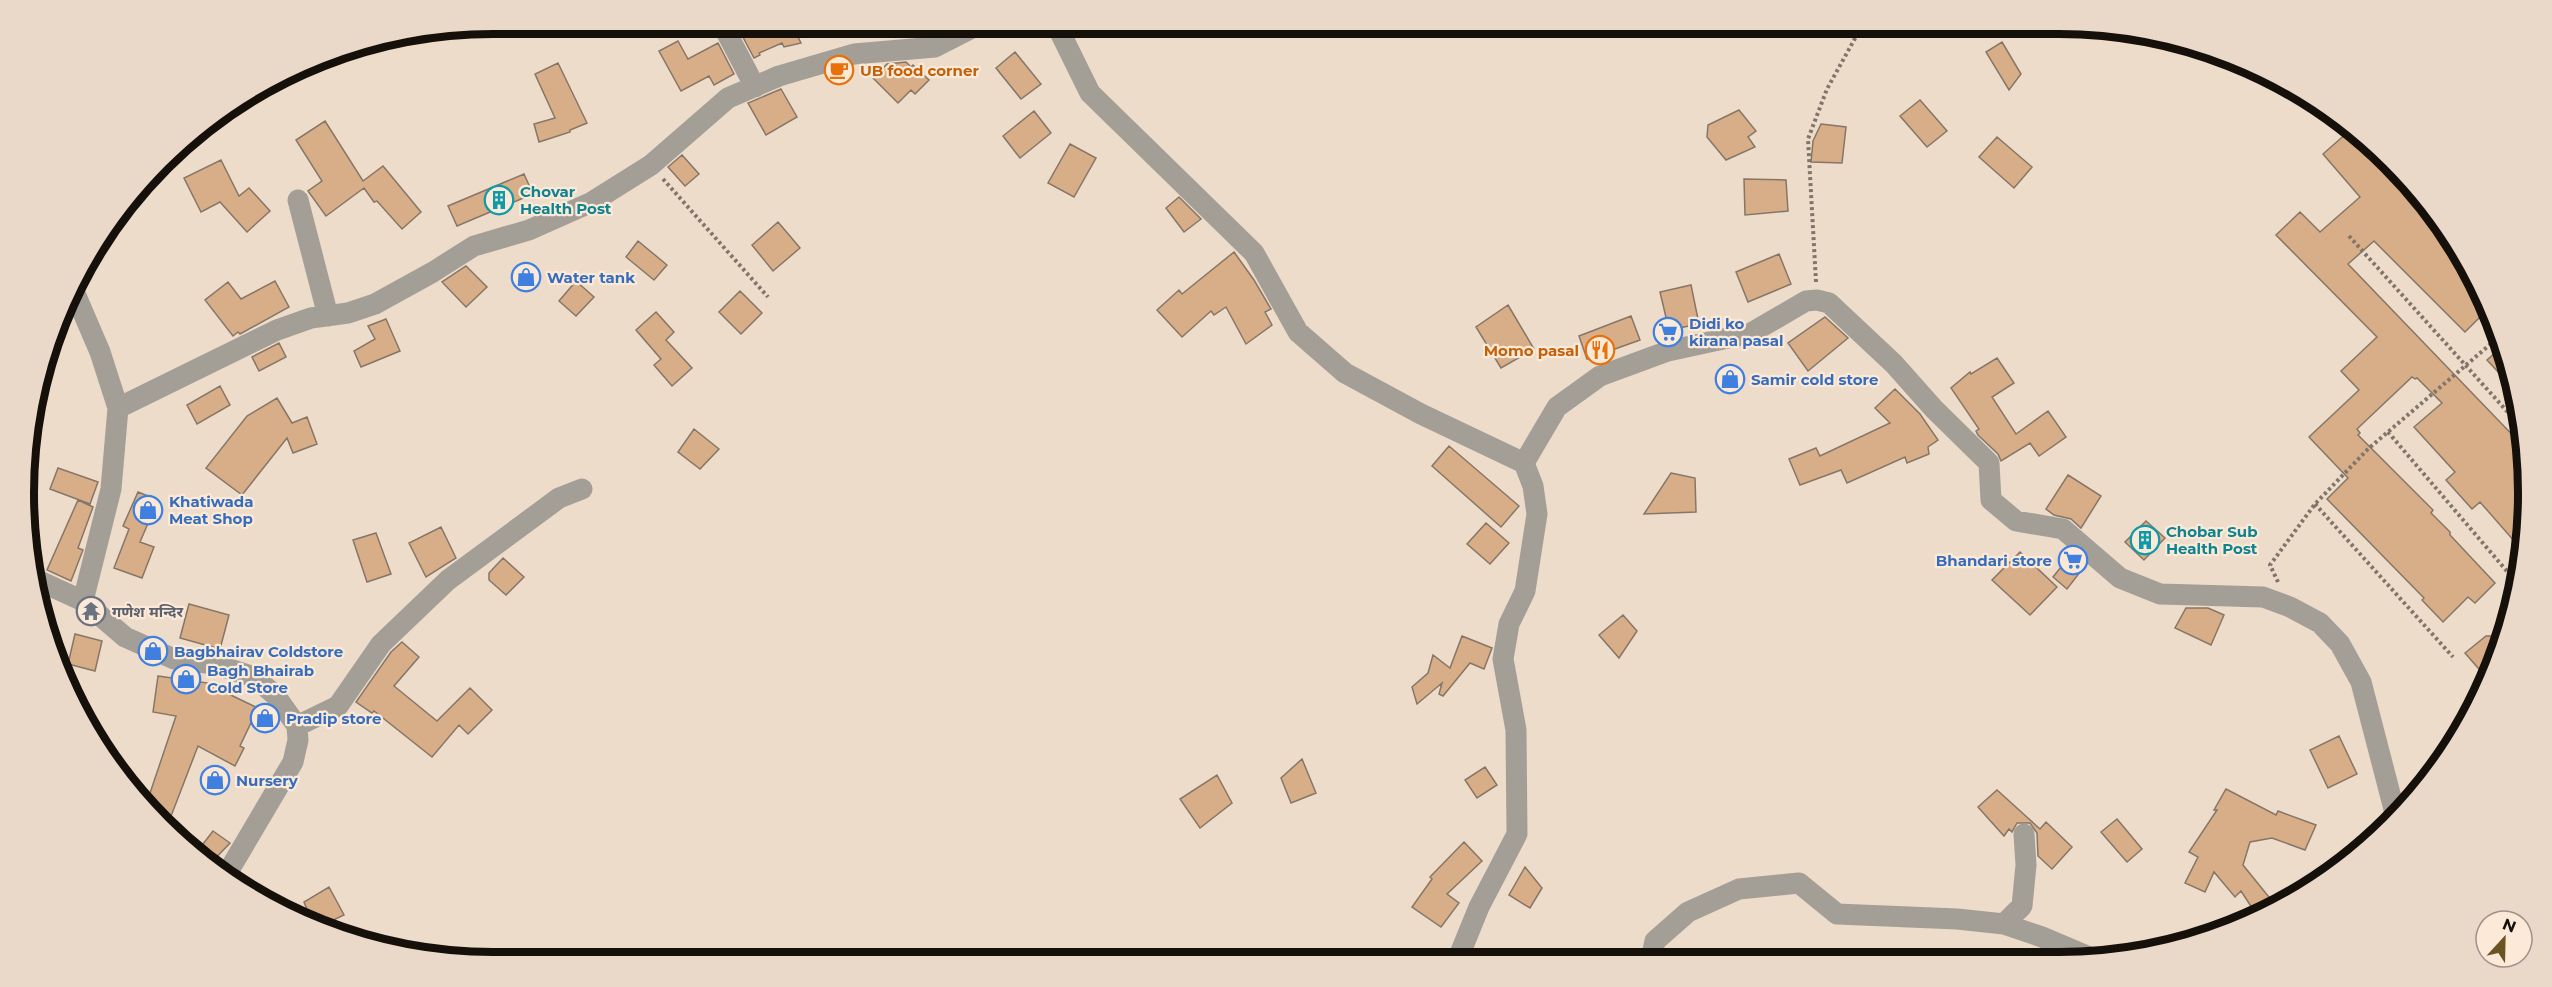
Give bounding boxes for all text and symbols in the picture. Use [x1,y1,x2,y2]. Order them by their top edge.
cafe icon: UB food corner [823,54,855,86]
place label: UB food corner [860,61,979,80]
place label: Chovar Health Post [520,182,612,218]
building icon: Chovar Health Post [483,184,515,216]
shop icon: Water tank [510,261,542,293]
place label: Water tank [547,268,635,287]
place label: Didi ko kirana pasal [1689,314,1784,350]
supermarket icon: Didi ko kirana pasal [1652,316,1684,348]
restaurant icon: Momo pasal [1584,334,1616,366]
place label: Momo pasal [1484,341,1579,360]
shop icon: Samir cold store [1714,363,1746,395]
place label: Samir cold store [1751,370,1878,389]
place label: Khatiwada Meat Shop [169,492,253,528]
shop icon: Khatiwada Meat Shop [132,494,164,526]
place label: Chobar Sub Health Post [2166,522,2258,558]
building icon: Chobar Sub Health Post [2129,524,2161,556]
supermarket icon: Bhandari store [2057,544,2089,576]
place label: Bhandari store [1936,551,2052,570]
temple icon: गणेश मन्दिर [75,595,107,627]
place label: गणेश मन्दिर [112,602,183,621]
shop icon: Bagbhairav Coldstore [137,635,169,667]
place label: Bagbhairav Coldstore [174,642,343,661]
place label: Bagh Bhairab Cold Store [207,661,314,697]
shop icon: Bagh Bhairab Cold Store [170,663,202,695]
shop icon: Pradip store [249,702,281,734]
place label: Pradip store [286,709,381,728]
shop icon: Nursery [199,764,231,796]
place label: Nursery [236,771,299,790]
north arrow [2474,909,2534,969]
text: N [2500,914,2519,937]

